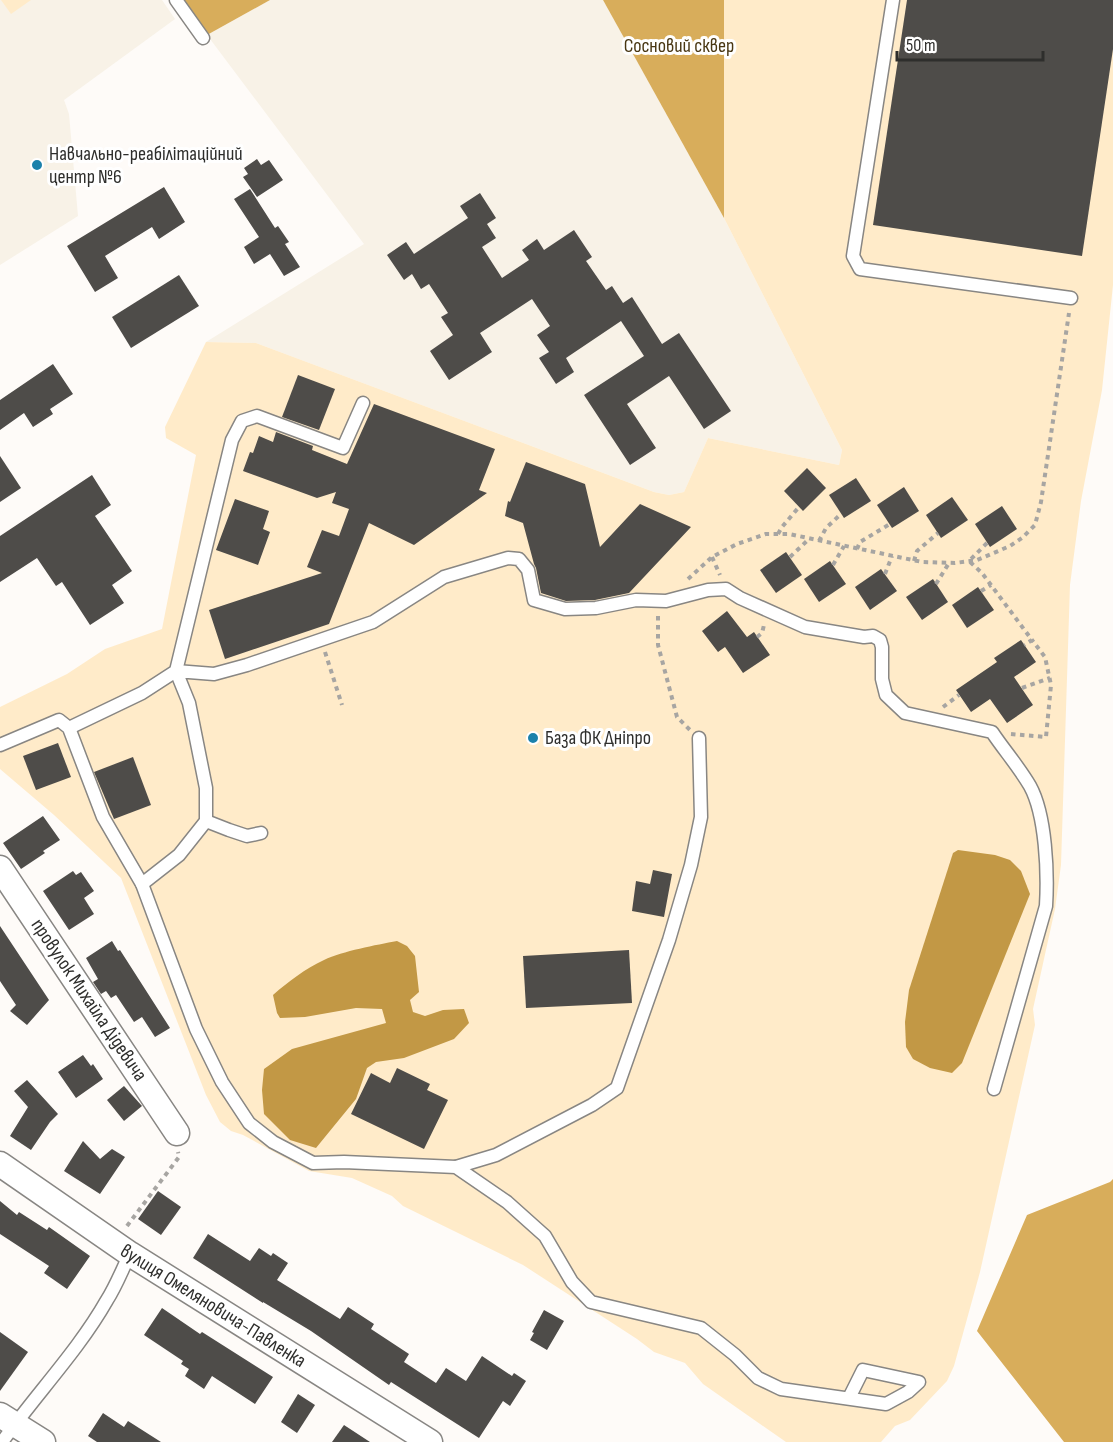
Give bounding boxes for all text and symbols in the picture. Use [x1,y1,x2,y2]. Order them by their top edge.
scale bar [897,24,1042,62]
park label: Сосновий сквер [624,34,734,58]
text: 50 m [906,35,936,56]
place label: Навчально-реабілітаційний центр №6 [49,142,243,189]
marker: Навчально-реабілітаційний центр №6 [30,158,44,172]
place label: База ФК Дніпро [545,726,651,750]
marker: База ФК Дніпро [526,731,540,745]
street label: провулок Михайла Дідевича [26,914,152,1086]
street label: вулиця Омеляновича-Павленка [116,1239,310,1373]

